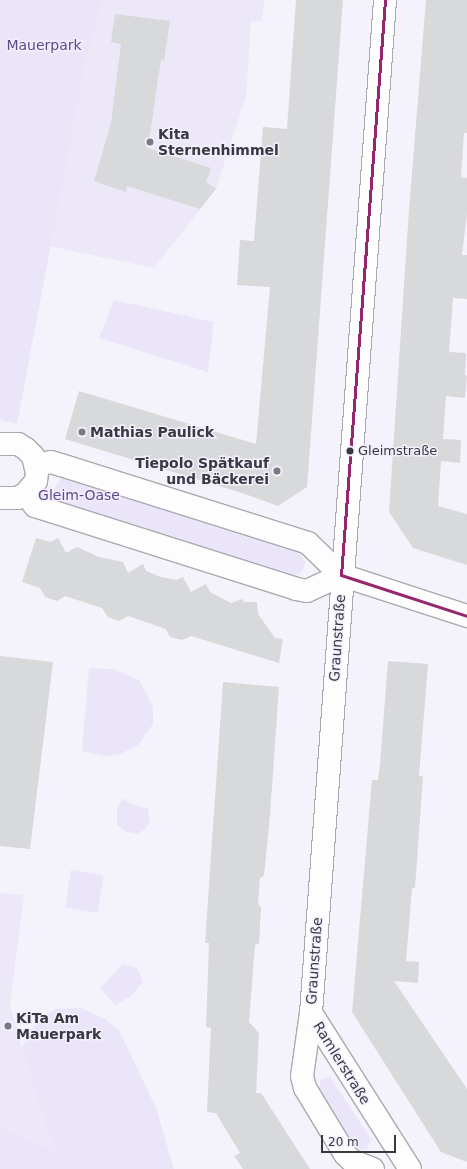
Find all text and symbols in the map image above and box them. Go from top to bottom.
park label: Mauerpark [6,37,82,53]
place label: Kita Sternenhimmel [158,126,279,158]
marker: Kita Sternenhimmel [145,137,155,147]
place label: Mathias Paulick [90,424,214,440]
marker: Mathias Paulick [77,427,87,437]
place label: Gleimstraße [358,443,437,459]
marker: Gleimstraße [345,446,355,456]
place label: Tiepolo Spätkauf und Bäckerei [135,455,269,488]
marker: Tiepolo Spätkauf und Bäckerei [272,466,282,476]
park label: Gleim-Oase [38,487,120,503]
street label: Graunstraße [326,594,348,682]
street label: Graunstraße [303,917,325,1005]
place label: KiTa Am Mauerpark [16,1010,101,1042]
street label: Ramlerstraße [310,1019,374,1107]
marker: KiTa Am Mauerpark [3,1021,13,1031]
scale bar [323,1127,398,1153]
text: 20 m [328,1135,359,1149]

